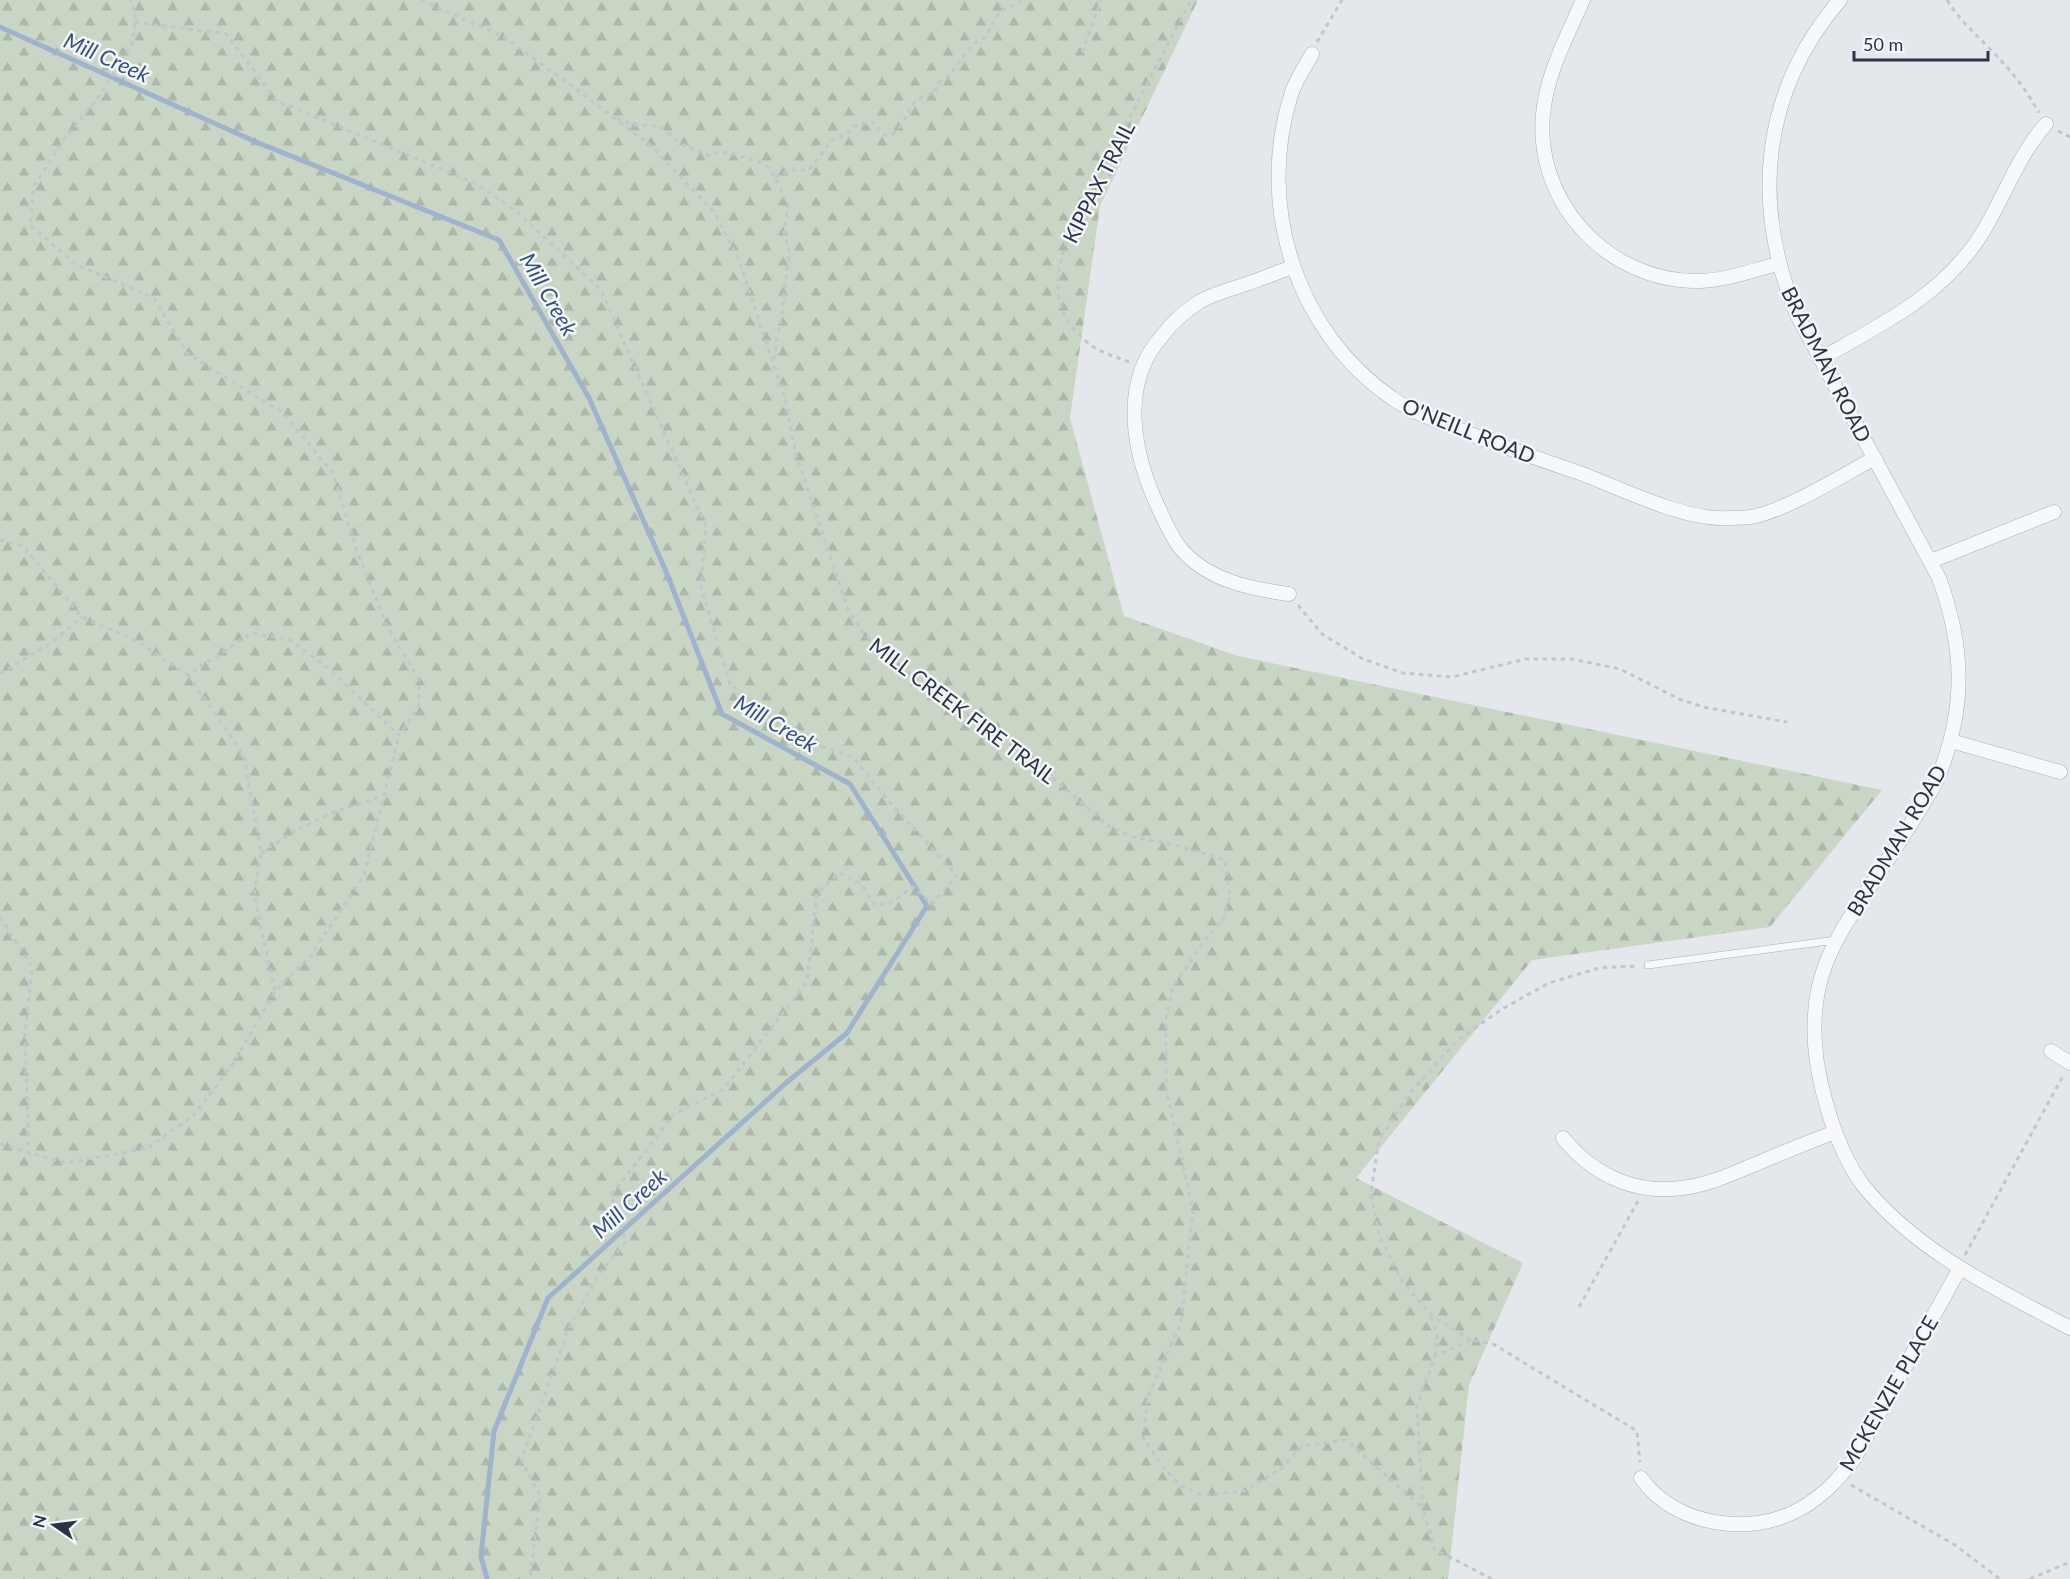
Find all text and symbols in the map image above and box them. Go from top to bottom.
scale bar [1854,24,1988,62]
water label: Mill Creek [60,26,155,88]
text: 50 m [1863,33,1903,55]
street label: KIPPAX TRAIL [1057,117,1139,247]
water label: Mill Creek [515,248,584,341]
street label: BRADMAN ROAD [1777,282,1877,446]
street label: O'NEILL ROAD [1399,392,1539,468]
street label: MILL CREEK FIRE TRAIL [865,632,1061,788]
water label: Mill Creek [730,689,823,758]
street label: BRADMAN ROAD [1841,760,1951,920]
water label: Mill Creek [586,1162,672,1244]
street label: MCKENZIE PLACE [1833,1311,1943,1475]
north arrow [24,1495,84,1555]
text: N [28,1513,50,1530]

